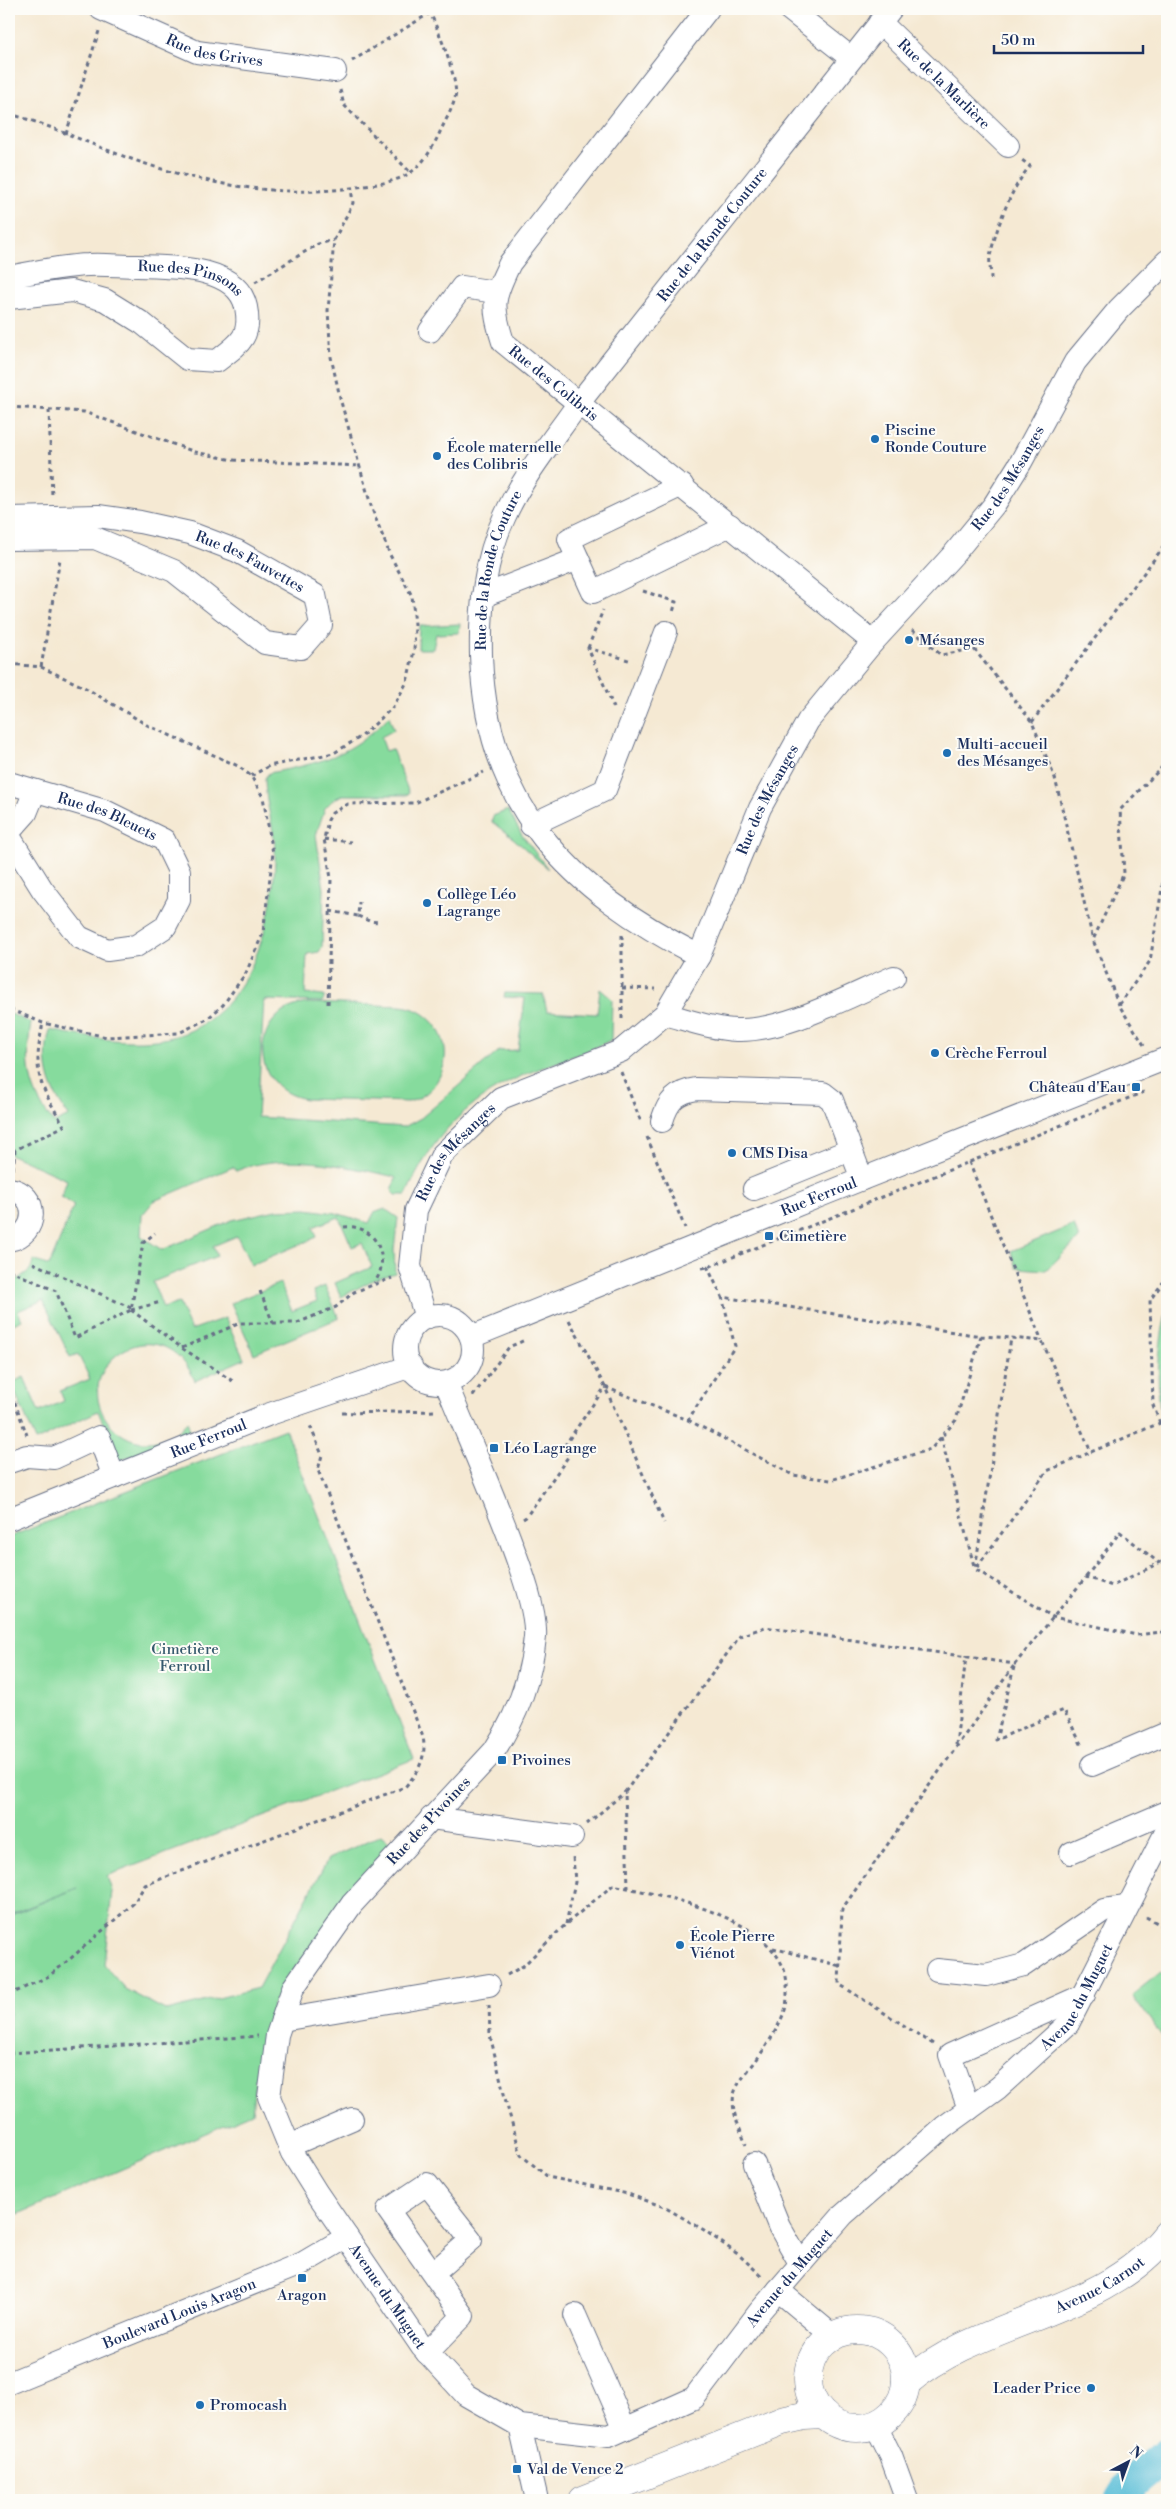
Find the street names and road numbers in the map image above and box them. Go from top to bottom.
street label: Rue des Grives [163,30,264,70]
street label: Rue de la Marlière [894,35,994,133]
street label: Rue de la Ronde Couture [653,164,771,306]
street label: Rue des Pinsons [137,257,248,300]
street label: Rue des Colibris [505,341,603,425]
street label: Rue des Mésanges [967,422,1048,534]
street label: Rue de la Ronde Couture [471,486,526,651]
street label: Rue des Fauvettes [193,526,308,597]
street label: Rue des Mésanges [732,741,803,858]
street label: Rue des Bleuets [55,788,160,845]
street label: Rue des Mésanges [412,1099,500,1204]
street label: Rue Ferroul [778,1172,860,1220]
street label: Rue Ferroul [167,1415,250,1462]
street label: Rue des Pivoines [383,1773,475,1869]
street label: Avenue du Muguet [1035,1940,1117,2055]
street label: Avenue du Muguet [741,2224,837,2332]
street label: Avenue du Muguet [344,2239,431,2353]
street label: Avenue Carnot [1051,2252,1149,2318]
street label: Boulevard Louis Aragon [99,2274,259,2354]

